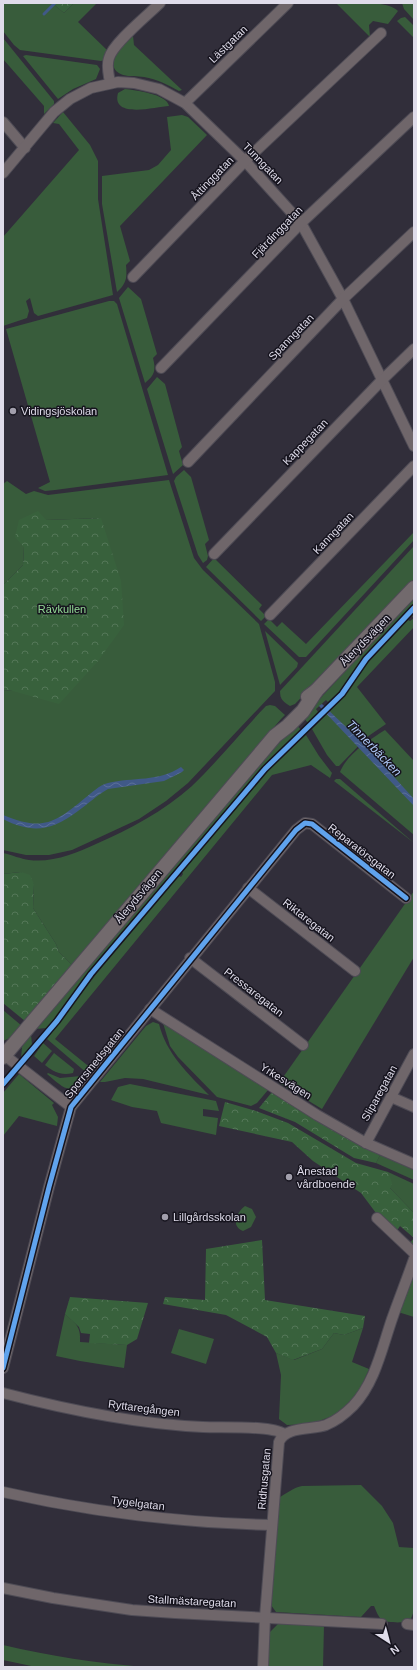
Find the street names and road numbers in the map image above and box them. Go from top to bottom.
street label: Lästgatan [206,23,250,65]
street label: Tunngatan [241,140,285,186]
street label: Åttinggatan [188,154,236,202]
street label: Fjärdinggatan [249,204,305,260]
street label: Spanngatan [266,311,316,363]
street label: Kappegatan [280,416,330,468]
street label: Kanngatan [310,510,356,556]
street label: Ålerydsvägen [338,612,392,668]
street label: Reparatörsgatan [326,821,398,881]
street label: Ålerydsvägen [112,867,164,925]
street label: Riktaregatan [281,896,337,944]
street label: Pressaregatan [222,965,286,1019]
street label: Sporrsmedsgatan [62,1025,126,1101]
street label: Yrkesvägen [258,1061,314,1101]
street label: Sliparegatan [359,1063,399,1123]
street label: Ryttaregången [107,1398,181,1418]
street label: Ridhusgatan [255,1448,273,1510]
street label: Tygelgatan [111,1494,165,1512]
street label: Stallmästaregatan [147,1593,237,1609]

